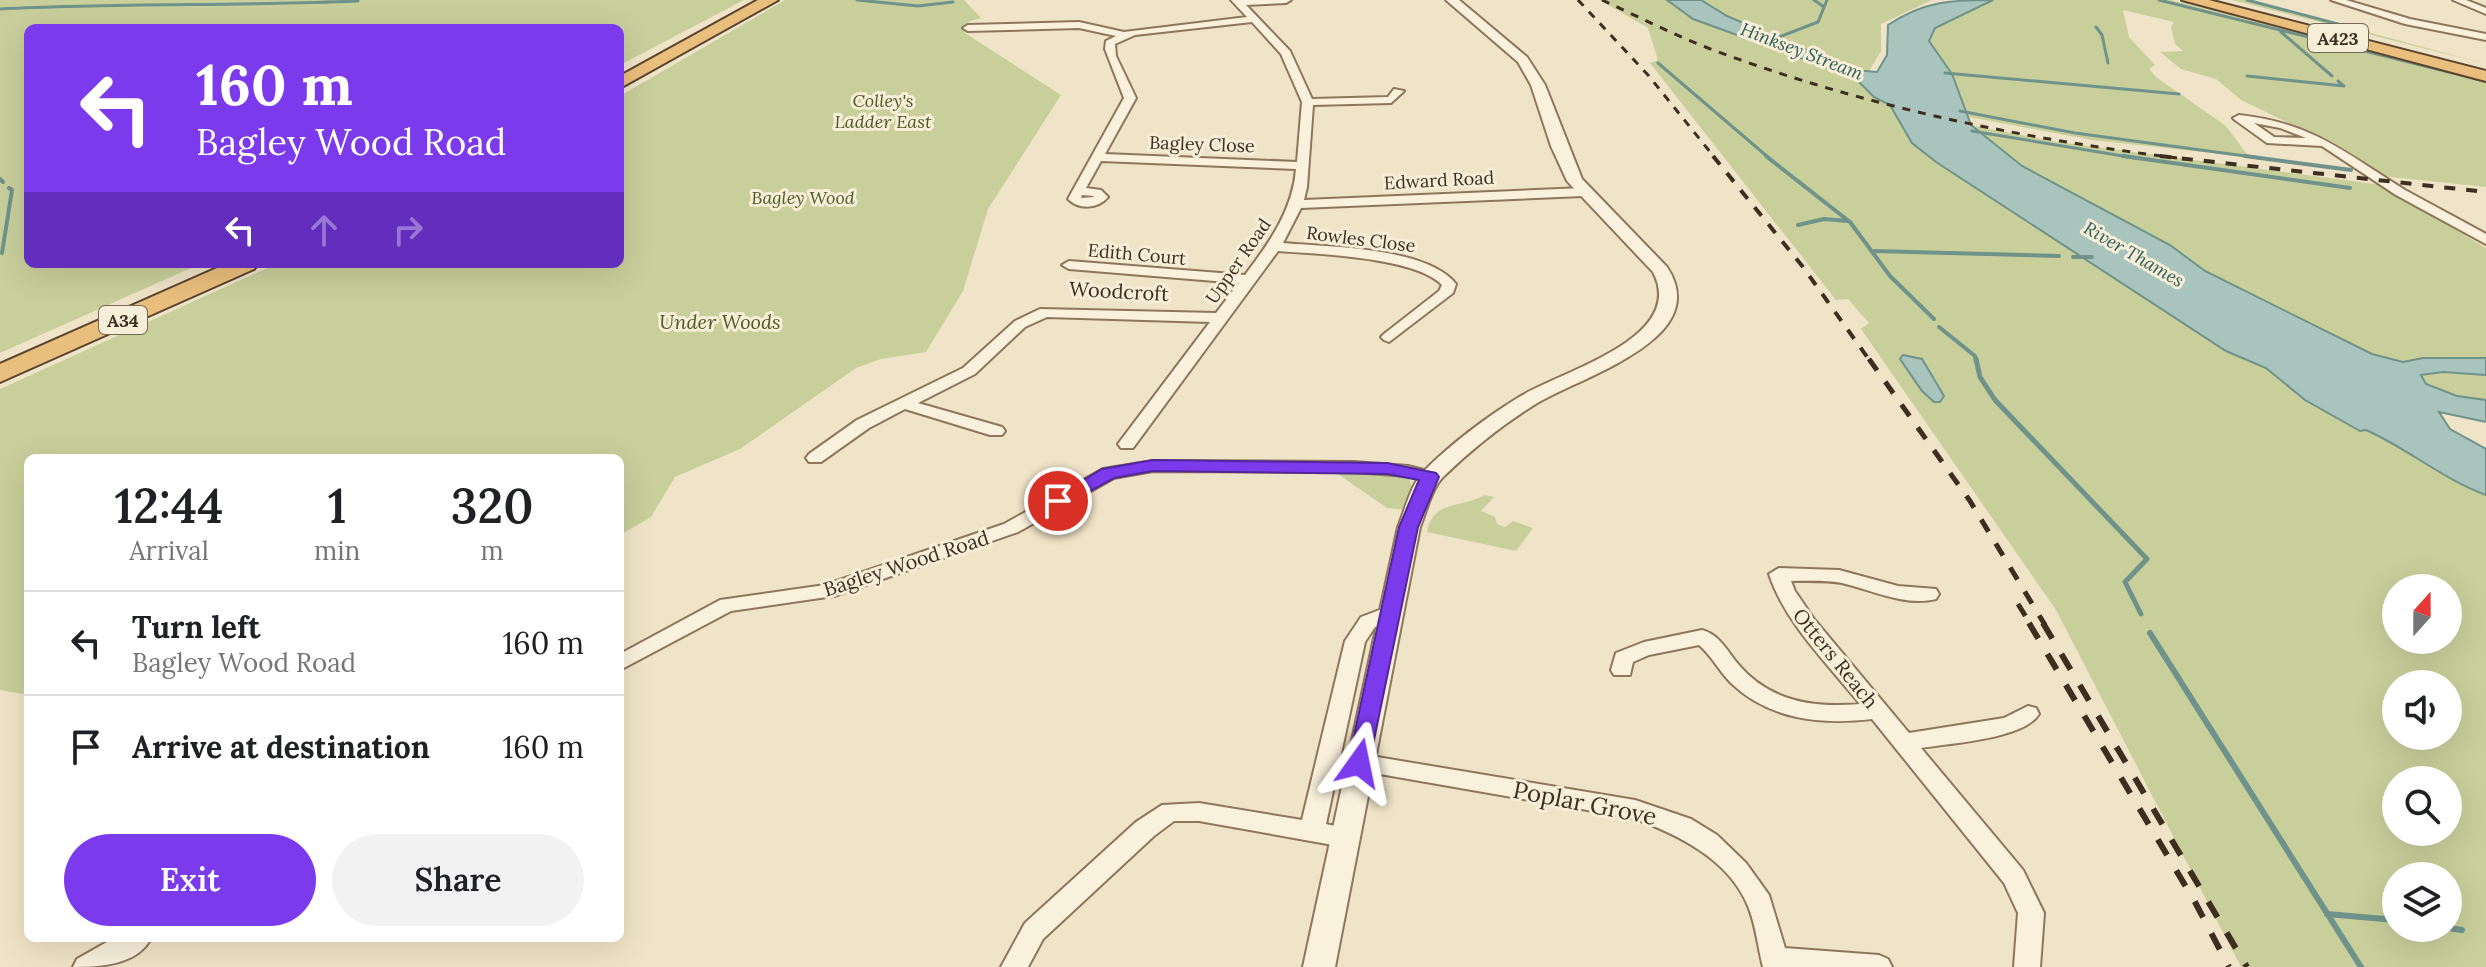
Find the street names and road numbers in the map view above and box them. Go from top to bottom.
road number: A423 [2308,24,2368,52]
street label: Bagley Close [1149,131,1255,157]
street label: Edward Road [1383,166,1495,194]
street label: Upper Road [1200,214,1276,308]
street label: Rowles Close [1305,221,1417,257]
street label: Edith Court [1087,238,1187,270]
street label: Woodcroft [1068,276,1170,306]
road number: A34 [99,306,147,334]
street label: Bagley Wood Road [820,524,992,602]
street label: Otters Reach [1788,603,1884,713]
street label: Poplar Grove [1511,774,1659,832]

